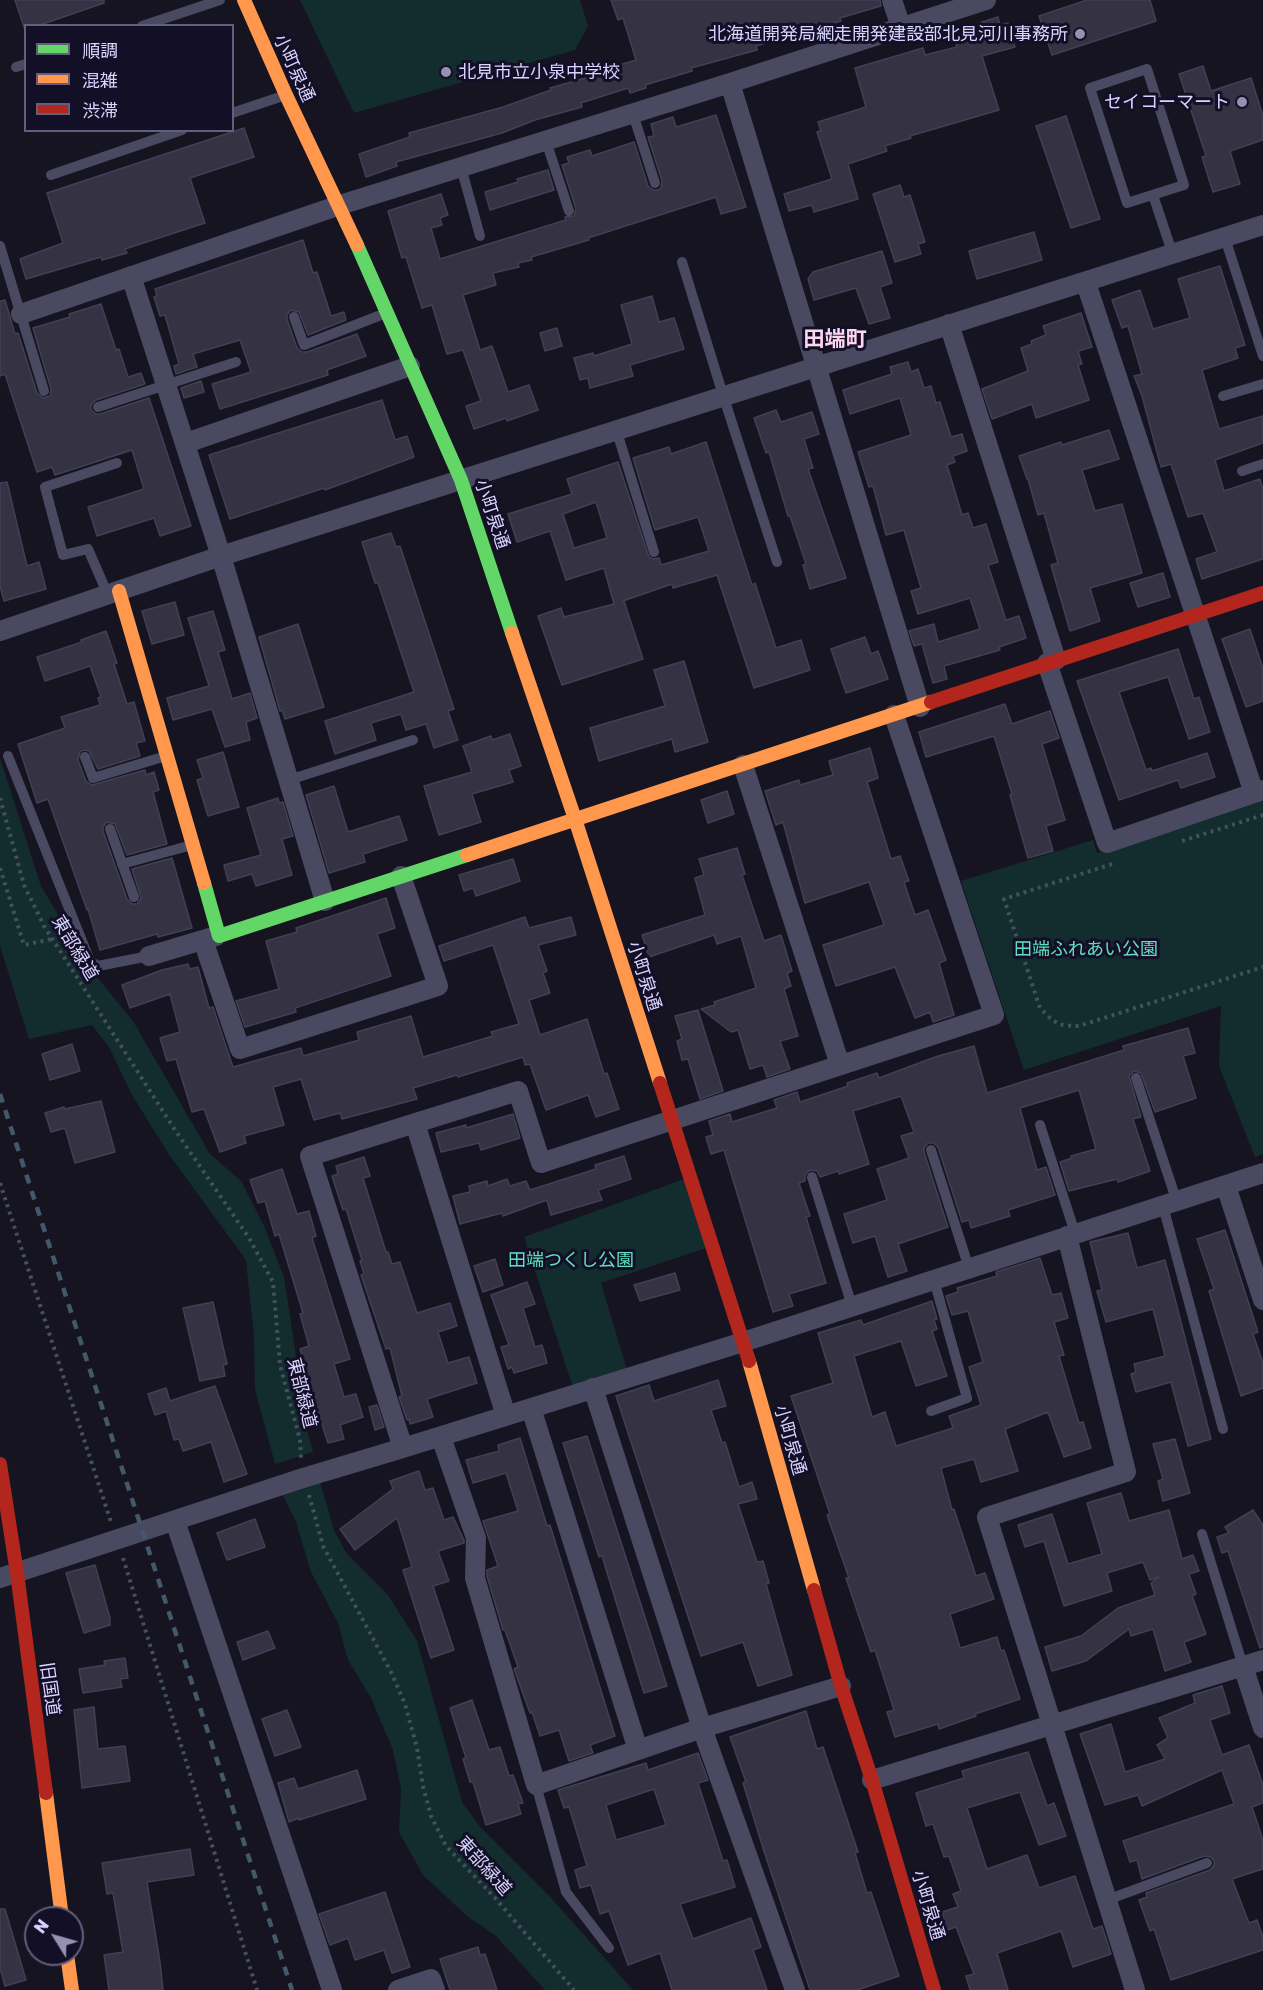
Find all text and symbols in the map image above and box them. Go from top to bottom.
place label: 北海道開発局網走開発建設部北見河川事務所 [708,23,1068,45]
legend [24,24,234,132]
marker: 北海道開発局網走開発建設部北見河川事務所 [1073,27,1087,41]
street label: 小町泉通 [269,31,319,105]
text: 順調 [82,39,118,61]
place label: 北見市立小泉中学校 [458,61,620,83]
marker: 北見市立小泉中学校 [439,65,453,79]
text: 混雑 [82,69,118,91]
place label: セイコーマート [1104,91,1230,113]
marker: セイコーマート [1235,95,1249,109]
text: 渋滞 [82,99,118,121]
district label: 田端町 [804,326,866,352]
street label: 小町泉通 [470,476,514,552]
street label: 東部緑道 [47,912,103,984]
street label: 小町泉通 [623,938,665,1014]
park label: 田端ふれあい公園 [1014,938,1158,960]
park label: 田端つくし公園 [508,1249,634,1271]
street label: 東部緑道 [283,1355,321,1431]
street label: 小町泉通 [770,1402,810,1478]
street label: 旧国道 [36,1661,64,1717]
street label: 東部緑道 [452,1832,516,1900]
street label: 小町泉通 [907,1867,949,1943]
north arrow [24,1906,84,1966]
text: N [30,1915,53,1937]

